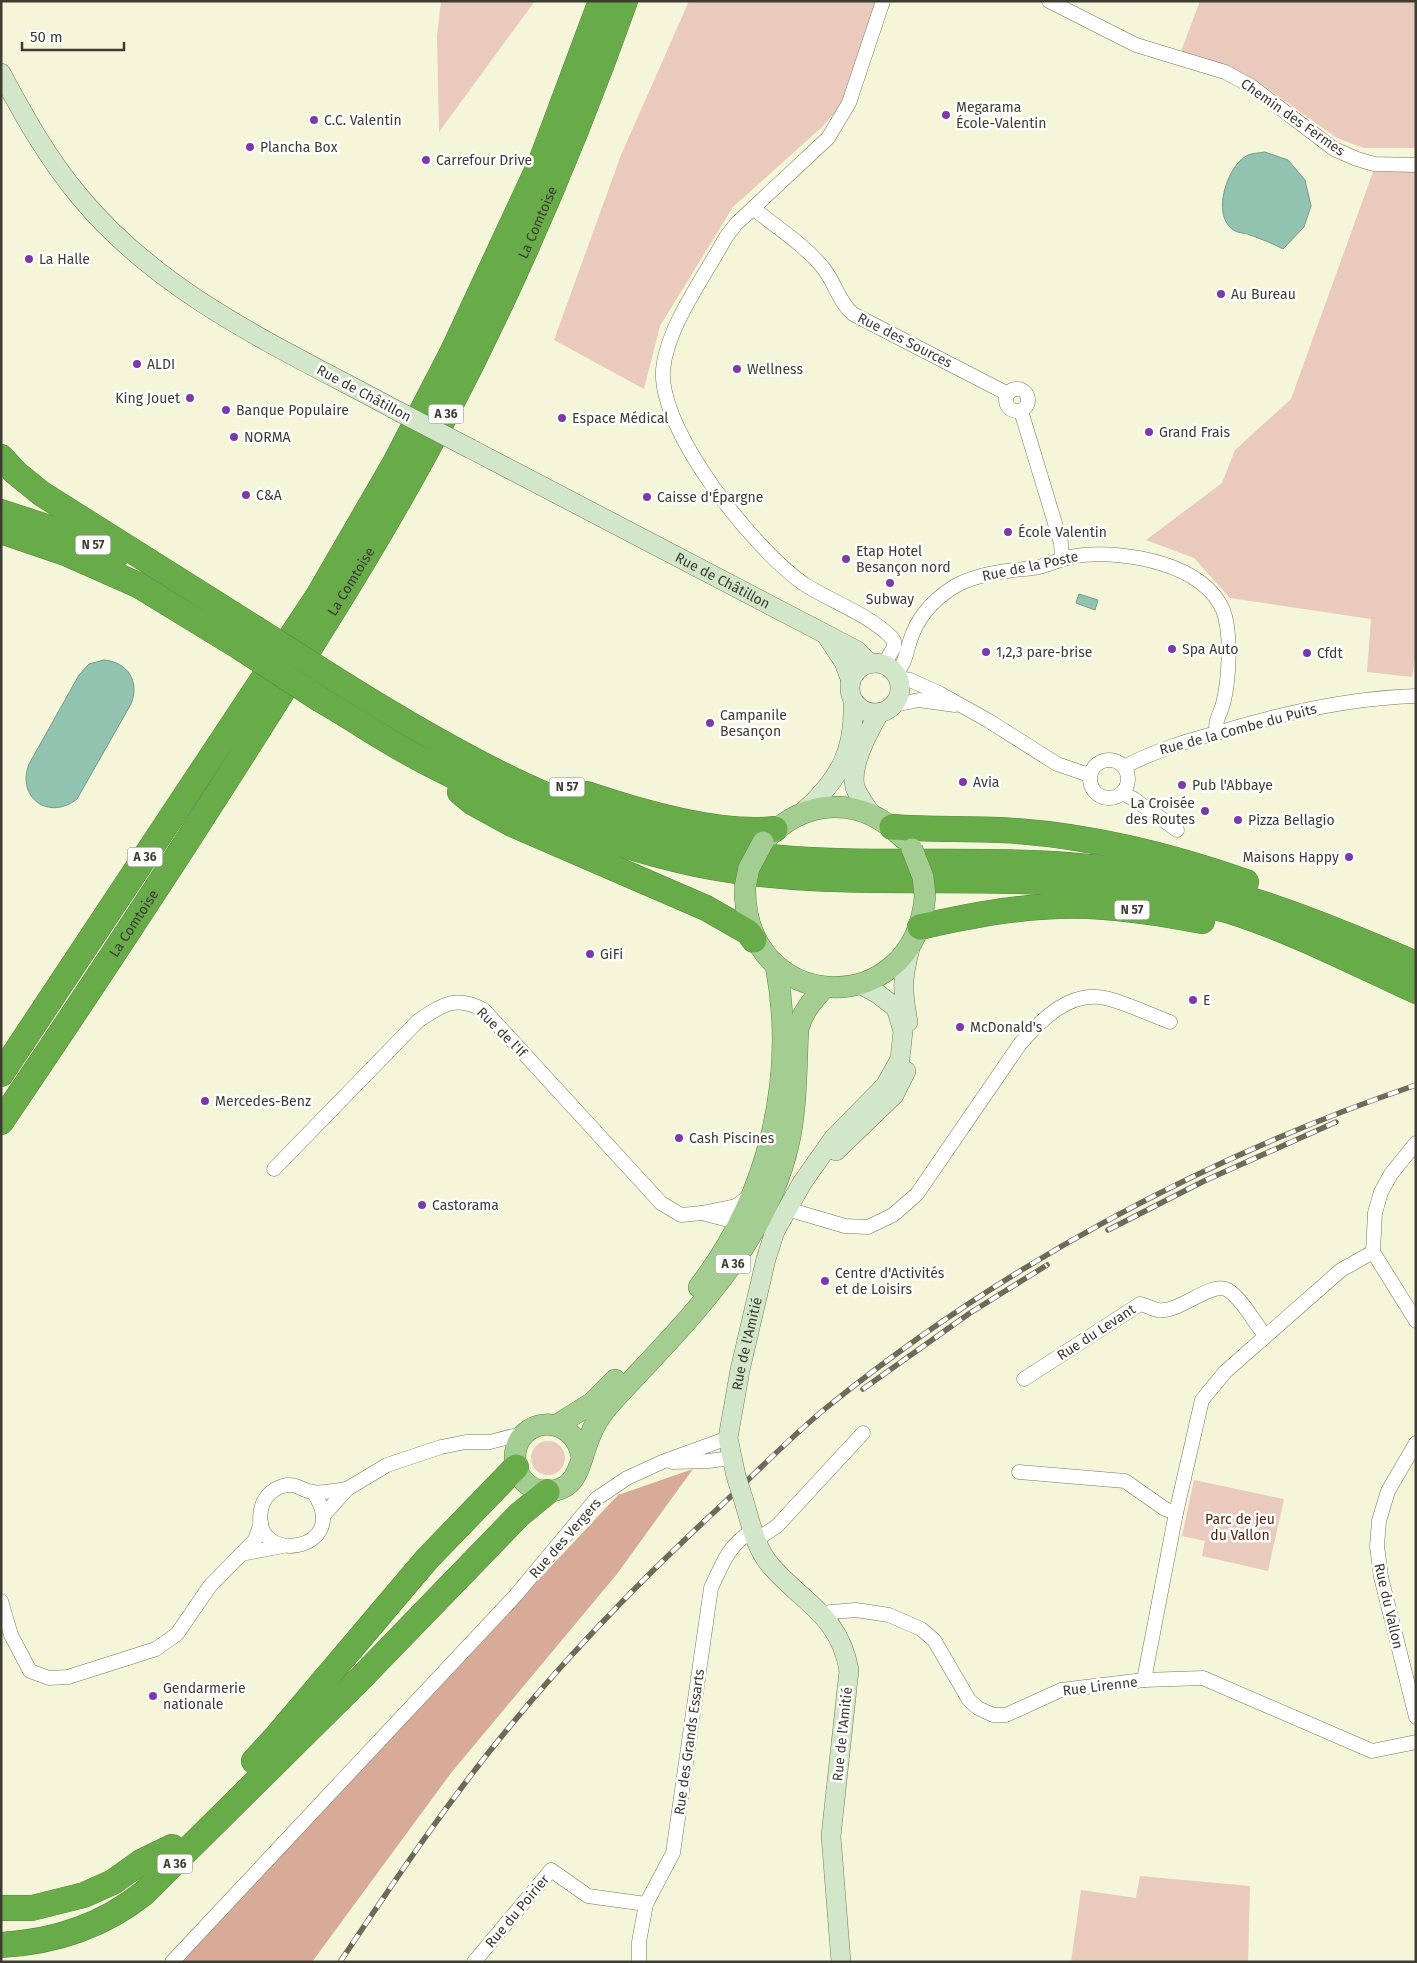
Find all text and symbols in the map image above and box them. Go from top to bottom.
scale bar [22,20,125,52]
text: 50 m [30,28,63,46]
street label: Chemin des Fermes [1237,75,1348,160]
place label: Megarama École-Valentin [956,99,1047,132]
marker: Megarama École-Valentin [940,109,952,121]
place label: C.C. Valentin [324,112,402,129]
marker: C.C. Valentin [308,114,320,126]
place label: Plancha Box [260,139,338,156]
marker: Plancha Box [244,141,256,153]
place label: Carrefour Drive [436,152,532,169]
marker: Carrefour Drive [420,154,432,166]
street label: La Comtoise [515,184,561,261]
place label: La Halle [39,251,90,268]
marker: La Halle [23,253,35,265]
place label: Au Bureau [1231,286,1296,303]
marker: Au Bureau [1215,288,1227,300]
street label: Rue des Sources [855,309,955,372]
place label: ALDI [147,356,175,373]
marker: ALDI [131,358,143,370]
street label: Rue de Châtillon [314,361,414,426]
place label: Wellness [747,361,803,378]
marker: Wellness [731,363,743,375]
place label: King Jouet [115,390,181,407]
marker: King Jouet [184,392,196,404]
place label: Banque Populaire [236,402,349,419]
marker: Banque Populaire [220,404,232,416]
road number: A 36 [428,404,464,424]
place label: Espace Médical [572,410,668,427]
marker: Espace Médical [556,412,568,424]
place label: Grand Frais [1159,424,1231,441]
marker: Grand Frais [1143,426,1155,438]
place label: NORMA [244,429,291,446]
marker: NORMA [228,431,240,443]
place label: C&A [256,487,282,504]
place label: Caisse d'Épargne [657,488,763,506]
marker: C&A [240,489,252,501]
marker: Caisse d'Épargne [641,491,653,503]
place label: École Valentin [1018,523,1107,541]
marker: École Valentin [1002,526,1014,538]
road number: N 57 [76,536,110,554]
place label: Etap Hotel Besançon nord [856,543,951,576]
street label: La Comtoise [324,544,379,619]
street label: Rue de la Poste [980,548,1080,585]
street label: Rue de Châtillon [672,549,773,613]
marker: Etap Hotel Besançon nord [840,553,852,565]
marker: Subway [884,577,896,589]
place label: Subway [866,591,914,608]
place label: Spa Auto [1182,641,1238,658]
marker: Spa Auto [1166,643,1178,655]
place label: 1,2,3 pare-brise [996,644,1092,661]
place label: Cfdt [1317,645,1343,662]
marker: 1,2,3 pare-brise [980,646,992,658]
marker: Cfdt [1301,647,1313,659]
street label: Rue de la Combe du Puits [1158,700,1319,759]
place label: Campanile Besançon [720,707,787,740]
marker: Campanile Besançon [704,717,716,729]
place label: Avia [973,774,999,791]
marker: Avia [957,776,969,788]
place label: Pub l'Abbaye [1192,777,1273,794]
road number: N 57 [550,778,584,796]
marker: Pub l'Abbaye [1176,779,1188,791]
place label: La Croisée des Routes [1125,795,1195,828]
marker: La Croisée des Routes [1199,805,1211,817]
place label: Pizza Bellagio [1248,812,1335,829]
marker: Pizza Bellagio [1232,814,1244,826]
road number: A 36 [128,848,162,866]
place label: Maisons Happy [1243,849,1339,866]
marker: Maisons Happy [1343,851,1355,863]
street label: La Comtoise [106,887,162,960]
road number: N 57 [1114,900,1150,920]
place label: GiFi [600,946,623,963]
marker: GiFi [584,948,596,960]
place label: E [1203,992,1211,1009]
marker: E [1187,994,1199,1006]
street label: Rue de l'If [473,1004,531,1062]
place label: McDonald's [970,1019,1043,1036]
marker: McDonald's [954,1021,966,1033]
place label: Mercedes-Benz [215,1093,311,1110]
marker: Mercedes-Benz [199,1095,211,1107]
place label: Cash Piscines [689,1130,775,1147]
marker: Cash Piscines [673,1132,685,1144]
place label: Castorama [432,1197,499,1214]
marker: Castorama [416,1199,428,1211]
road number: A 36 [716,1254,750,1274]
place label: Centre d'Activités et de Loisirs [835,1265,945,1298]
marker: Centre d'Activités et de Loisirs [819,1275,831,1287]
street label: Rue de l'Amitié [729,1296,766,1392]
street label: Rue du Levant [1054,1300,1139,1364]
street label: Rue des Vergers [526,1494,605,1582]
park label: Parc de jeu du Vallon [1205,1511,1275,1544]
street label: Rue du Vallon [1370,1562,1407,1651]
street label: Rue des Grands Essarts [671,1668,708,1816]
street label: Rue Lirenne [1062,1673,1139,1700]
place label: Gendarmerie nationale [163,1680,246,1713]
street label: Rue de l'Amitié [829,1686,856,1782]
marker: Gendarmerie nationale [147,1690,159,1702]
road number: A 36 [158,1855,192,1874]
street label: Rue du Poirier [482,1871,553,1951]

